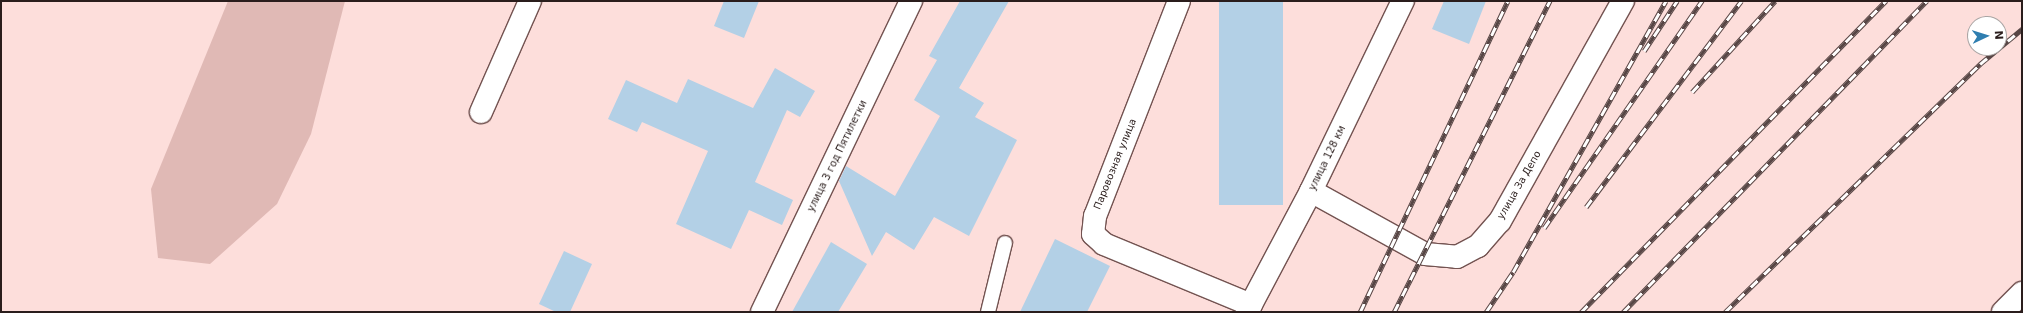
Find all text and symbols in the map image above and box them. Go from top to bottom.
north arrow [1967,16,2007,56]
text: N [1992,30,2005,40]
street label: улица 3 год Пятилетки [805,98,869,214]
street label: Паровозная улица [1091,117,1139,211]
street label: улица 128 км [1306,124,1348,192]
street label: улица За Депо [1494,149,1544,221]

